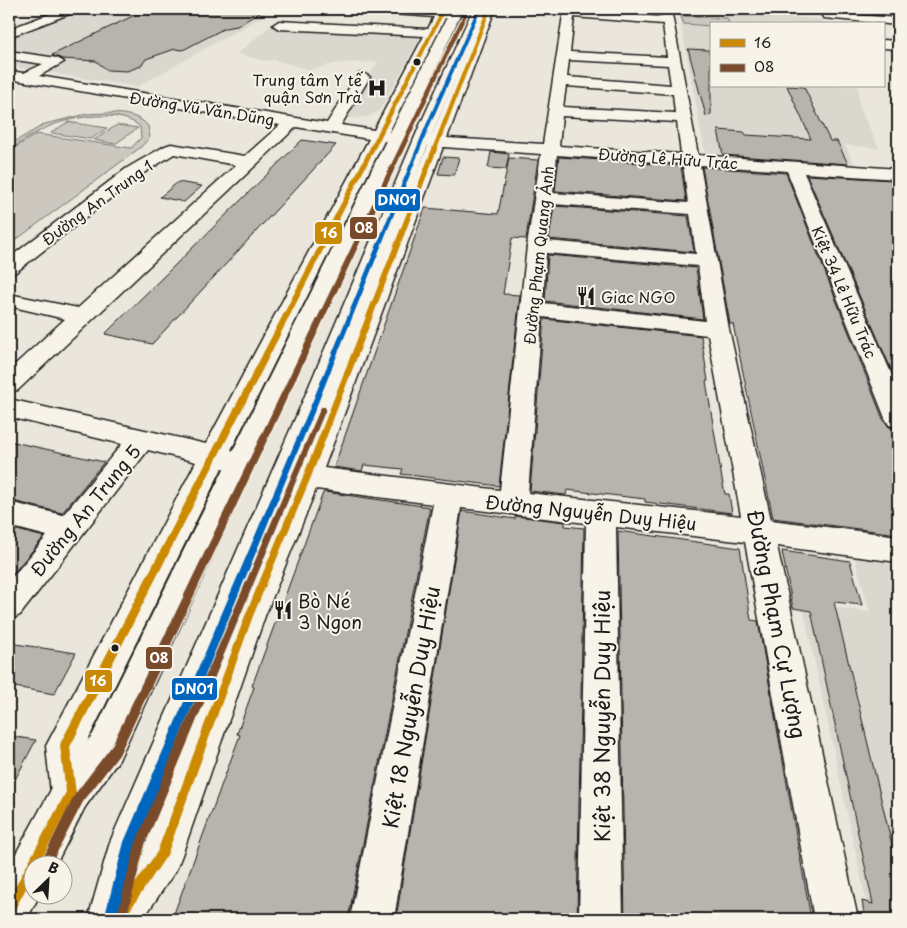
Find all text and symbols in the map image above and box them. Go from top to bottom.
legend [710,22,884,88]
text: 16 [754,30,771,53]
text: 08 [754,54,774,77]
unlabelled marker [412,57,422,67]
place label: Trung tâm Y tế quận Sơn Trà [252,68,363,108]
hospital icon: Trung tâm Y tế quận Sơn Trà [366,77,388,99]
street label: Đường Vũ Văn Dũng [128,85,276,131]
street label: Đường Lê Hữu Trác [597,142,739,174]
street label: Đường An Trung 1 [37,154,157,250]
street label: Đường Phạm Quang Ảnh [517,165,559,345]
line badge: DN01 [374,188,421,212]
text: DN01 [378,189,417,210]
line badge: 08 [349,216,378,240]
text: 08 [354,217,374,238]
line badge: 16 [314,221,343,245]
text: 16 [321,222,337,243]
street label: Kiệt 34 Lê Hữu Trác [807,222,883,362]
restaurant icon: Giac NGO [575,285,597,307]
place label: Giac NGO [601,285,676,308]
street label: Đường An Trung 5 [23,438,147,582]
street label: Đường Nguyễn Duy Hiệu [484,487,698,537]
street label: Đường Phạm Cự Lượng [740,507,816,741]
street label: Kiệt 18 Nguyễn Duy Hiệu [373,583,447,831]
place label: Bò Né 3 Ngon [298,587,362,635]
street label: Kiệt 38 Nguyễn Duy Hiệu [585,590,617,842]
restaurant icon: Bò Né 3 Ngon [272,599,294,621]
unlabelled marker [110,643,120,653]
line badge: 08 [145,646,173,670]
text: 08 [149,647,169,668]
line badge: 16 [84,669,113,693]
text: 16 [90,670,106,691]
line badge: DN01 [171,677,218,701]
text: DN01 [175,678,214,699]
north arrow [22,856,72,906]
text: B [45,856,62,879]

